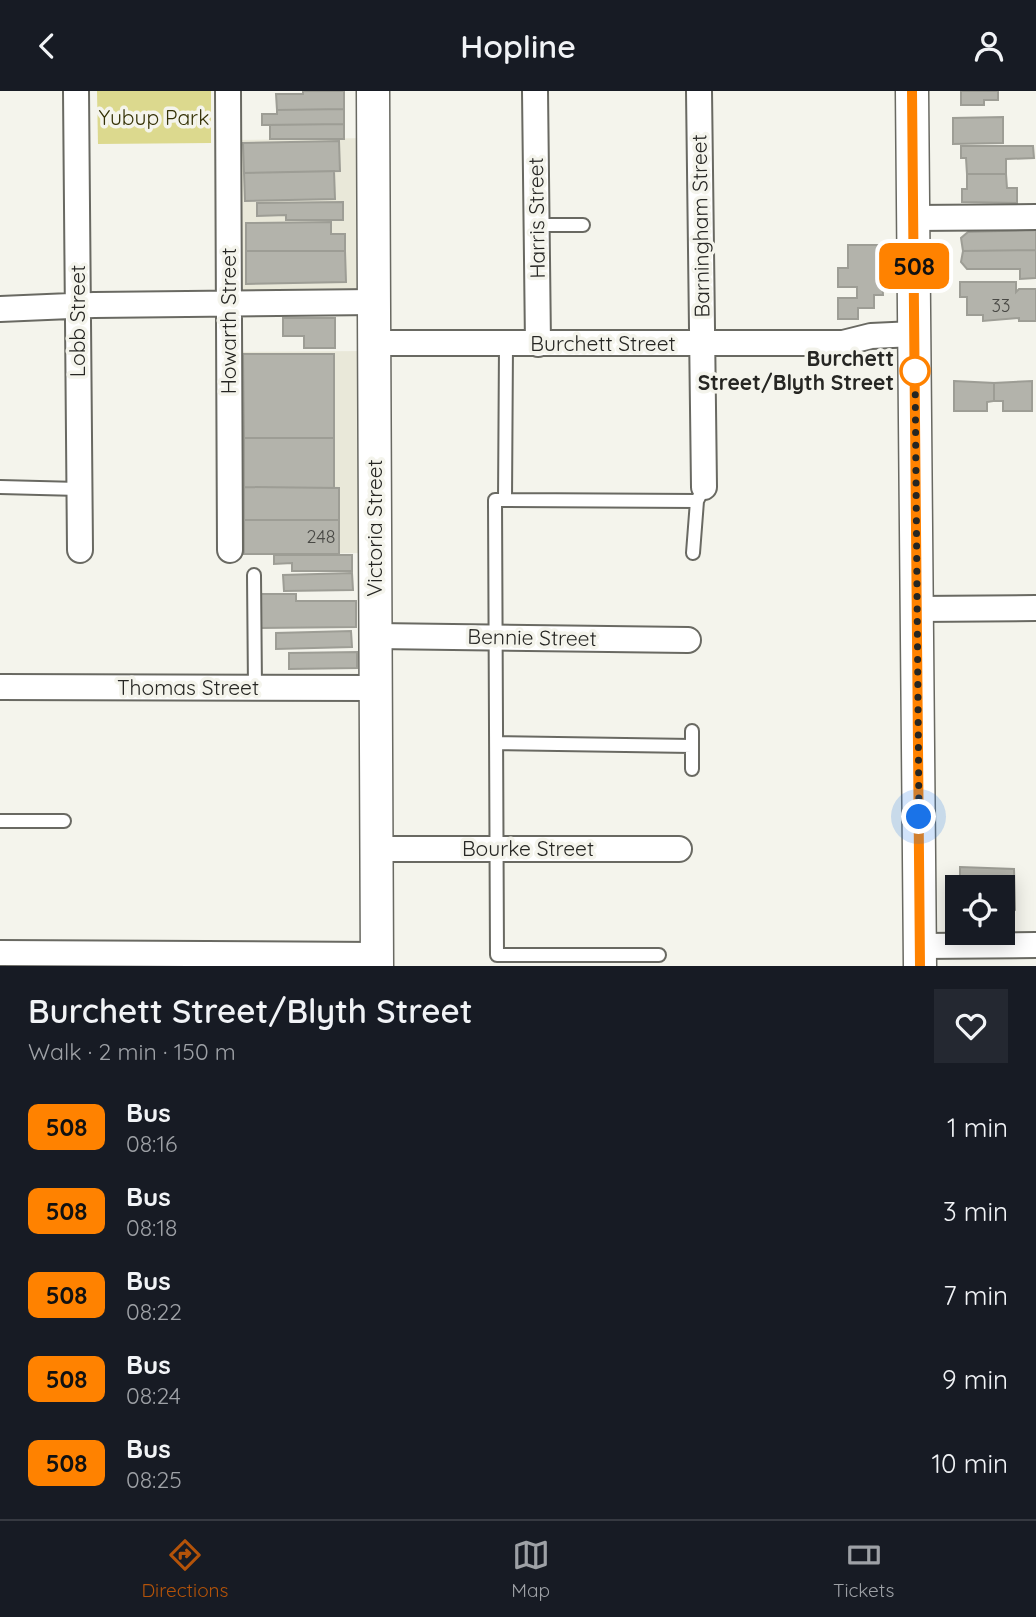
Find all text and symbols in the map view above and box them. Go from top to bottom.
text: Hopline [460,26,576,66]
icon: back [28,27,66,65]
icon: person [970,27,1008,65]
park label: Yubup Park [99,104,209,130]
street label: Barningham Street [685,134,715,318]
street label: Harris Street [522,157,550,279]
line badge: 508 [874,243,954,289]
street label: Howarth Street [215,248,241,394]
text: 508 [893,251,935,281]
street label: Lobb Street [64,265,90,377]
house number: 33 [992,294,1010,317]
street label: Burchett Street [530,330,676,356]
place label: Burchett Street/Blyth Street [698,345,894,395]
marker: Burchett Street/Blyth Street [900,356,930,386]
street label: Victoria Street [361,459,387,597]
house number: 248 [307,525,335,548]
street label: Bennie Street [467,623,597,651]
street label: Thomas Street [117,674,259,700]
your location [901,799,936,834]
street label: Bourke Street [462,835,594,861]
map controls [945,875,1015,945]
button: locate [945,875,1015,945]
button: heart [934,989,1008,1063]
text: Burchett Street/Blyth Street [28,990,472,1031]
text: Walk · 2 min · 150 m [28,1037,236,1066]
text: Bus [126,1096,171,1129]
text: 1 min [947,1111,1008,1144]
text: 508 [46,1112,87,1142]
text: 08:16 [126,1129,177,1158]
text: Bus [126,1180,171,1213]
text: 3 min [943,1195,1008,1228]
text: 508 [46,1196,87,1226]
text: 08:18 [126,1213,177,1242]
text: Bus [126,1264,171,1297]
text: 7 min [943,1279,1008,1312]
text: 508 [46,1280,87,1310]
text: 08:22 [126,1297,182,1326]
text: Bus [126,1348,171,1381]
text: 9 min [942,1363,1008,1396]
text: 508 [46,1364,87,1394]
text: 08:24 [126,1381,181,1410]
text: Bus [126,1432,171,1465]
text: 10 min [932,1447,1008,1480]
text: 508 [46,1448,87,1478]
text: 08:25 [126,1465,182,1494]
tab: Directions [141,1536,229,1602]
tab: Map [511,1536,550,1602]
tab: Tickets [833,1536,895,1602]

